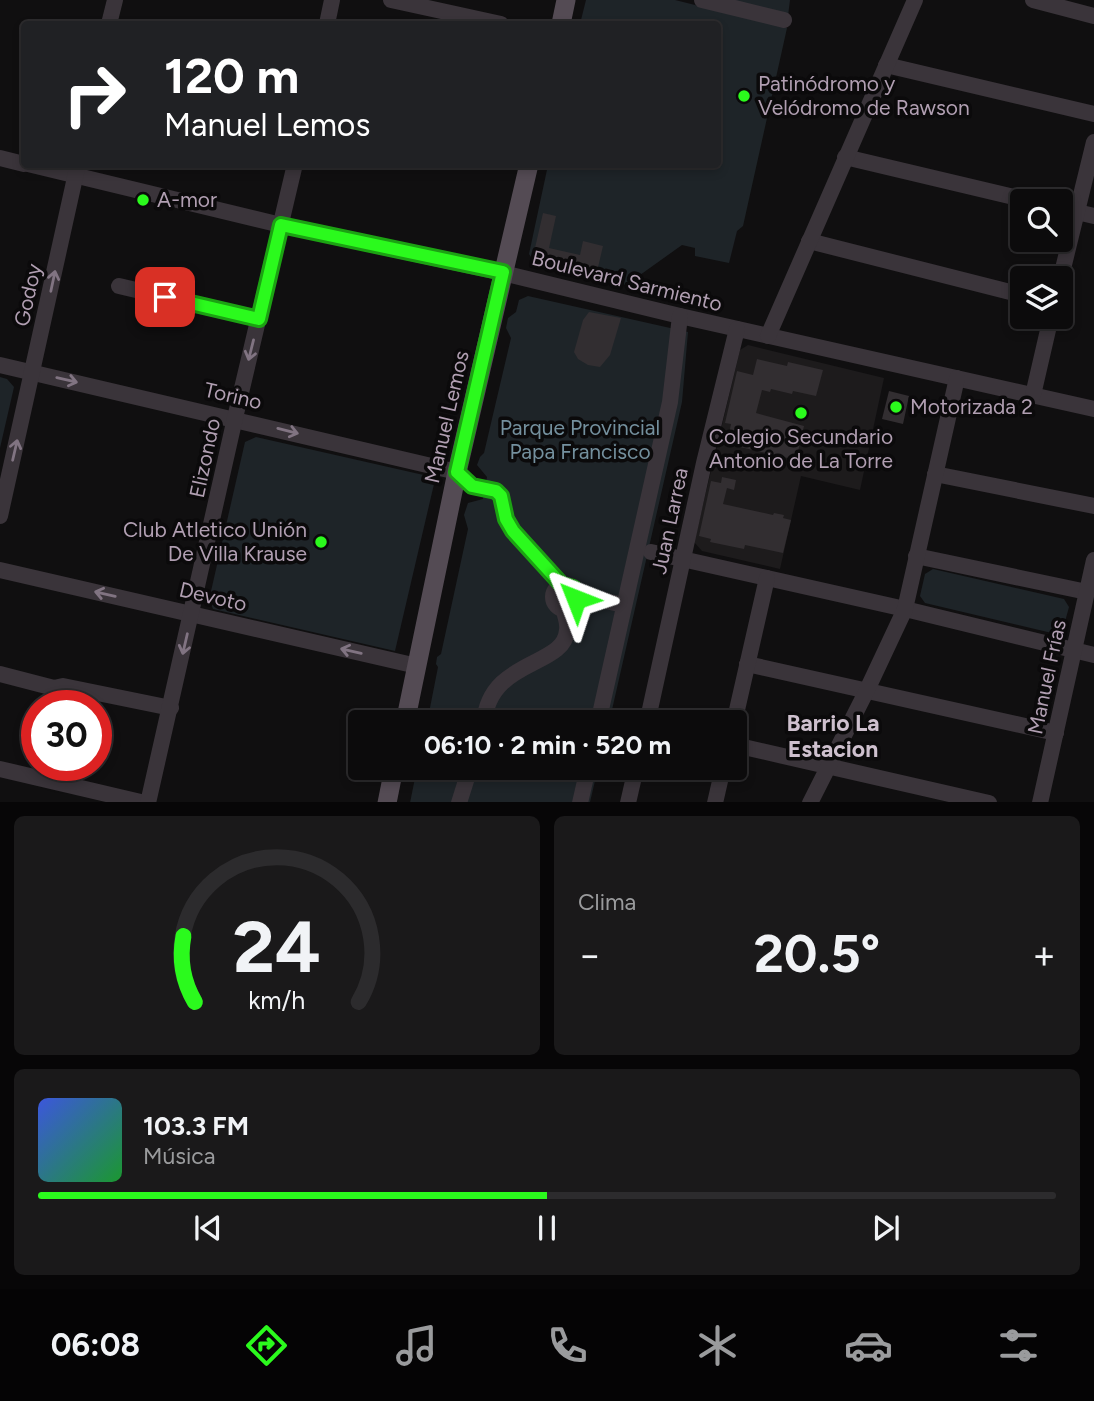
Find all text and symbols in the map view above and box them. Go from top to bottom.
text: 120 m [164,46,299,105]
icon: right [49,49,140,140]
place label: Patinódromo y Velódromo de Rawson [758,71,970,120]
marker: Patinódromo y Velódromo de Rawson [736,88,752,104]
text: Manuel Lemos [164,106,370,144]
place label: A-mor [157,187,217,212]
map controls [1010,189,1073,329]
button: search [1010,189,1073,252]
marker: A-mor [135,192,151,208]
street label: Boulevard Sarmiento [529,245,725,316]
street label: Godoy [9,261,46,329]
button: layers [1010,266,1073,329]
pin [135,267,195,327]
one-way arrow [46,270,60,293]
icon: arrive [146,278,184,316]
one-way arrow [244,338,257,361]
street label: Manuel Lemos [419,348,474,486]
one-way arrow [55,373,78,387]
street label: Torino [202,377,264,414]
place label: Motorizada 2 [910,394,1033,419]
marker: Motorizada 2 [888,399,904,415]
marker: Colegio Secundario Antonio de La Torre [793,405,809,421]
park label: Parque Provincial Papa Francisco [500,415,660,464]
street label: Elizondo [184,416,225,500]
place label: Colegio Secundario Antonio de La Torre [709,424,893,473]
one-way arrow [276,425,299,438]
one-way arrow [9,439,22,462]
street label: Juan Larrea [646,465,693,576]
place label: Club Atletico Unión De Villa Krause [123,517,307,566]
marker: Club Atletico Unión De Villa Krause [313,534,329,550]
position arrow [539,562,613,636]
street label: Devoto [177,577,249,616]
one-way arrow [94,587,117,600]
street label: Manuel Frías [1022,617,1071,737]
one-way arrow [178,632,192,655]
one-way arrow [340,644,363,657]
speed limit sign: 30 [21,690,112,781]
district label: Barrio La Estacion [786,709,880,763]
text: 06:10 · 2 min · 520 m [424,729,671,761]
text: Clima [578,888,636,916]
text: 24 [233,903,321,990]
text: 20.5° [754,923,880,985]
text: − [578,932,602,978]
text: + [1032,932,1056,978]
text: km/h [248,984,306,1014]
text: 103.3 FM [143,1110,249,1142]
text: Música [143,1142,216,1170]
icon: previous [189,1209,227,1247]
icon: pause [528,1209,566,1247]
icon: next [867,1209,905,1247]
icon: directions [242,1321,291,1370]
icon: music [392,1321,441,1370]
icon: phone [543,1321,592,1370]
icon: climate [693,1321,742,1370]
icon: car [844,1321,893,1370]
icon: filters [994,1321,1043,1370]
text: 06:08 [51,1326,140,1364]

